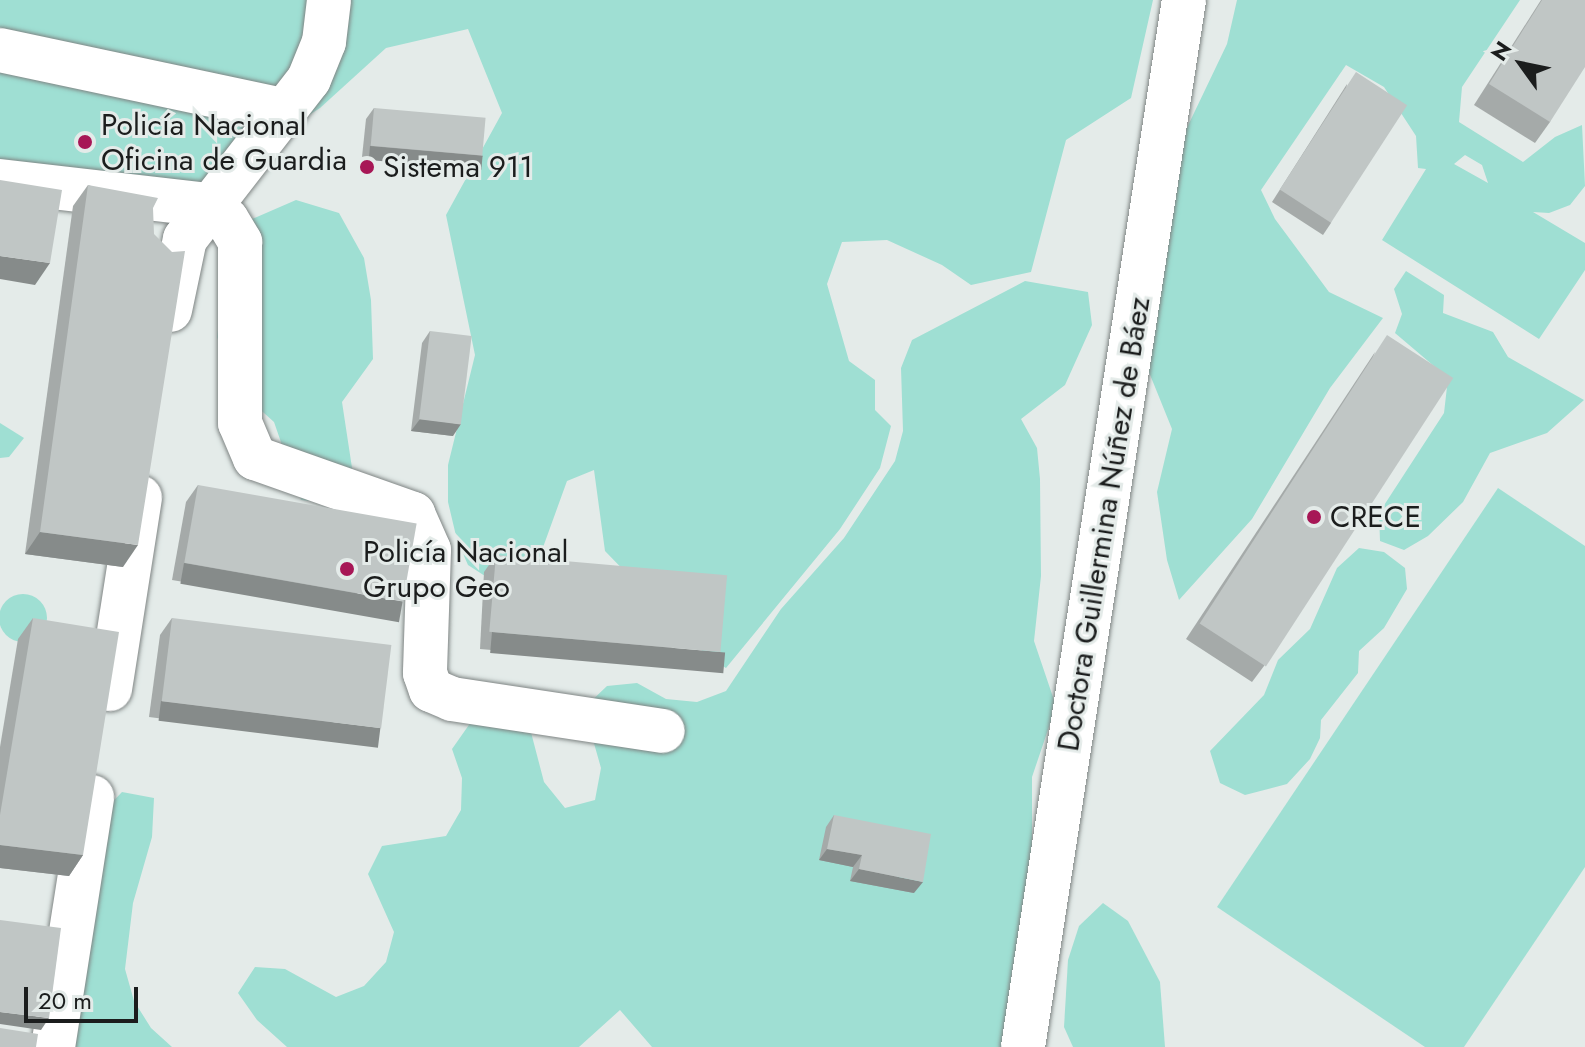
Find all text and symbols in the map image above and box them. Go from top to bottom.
north arrow [1481,24,1561,104]
text: N [1483,35,1519,67]
place label: Policía Nacional Oficina de Guardia [101,107,347,178]
marker: Policía Nacional Oficina de Guardia [76,133,94,151]
place label: Sistema 911 [383,149,533,185]
marker: Sistema 911 [358,158,376,176]
street label: Doctora Guillermina Núñez de Báez [1050,294,1158,754]
place label: CRECE [1330,499,1421,535]
marker: CRECE [1305,508,1323,526]
place label: Policía Nacional Grupo Geo [363,534,568,604]
marker: Policía Nacional Grupo Geo [338,560,356,578]
scale bar [28,971,142,1021]
text: 20 m [38,983,92,1018]

